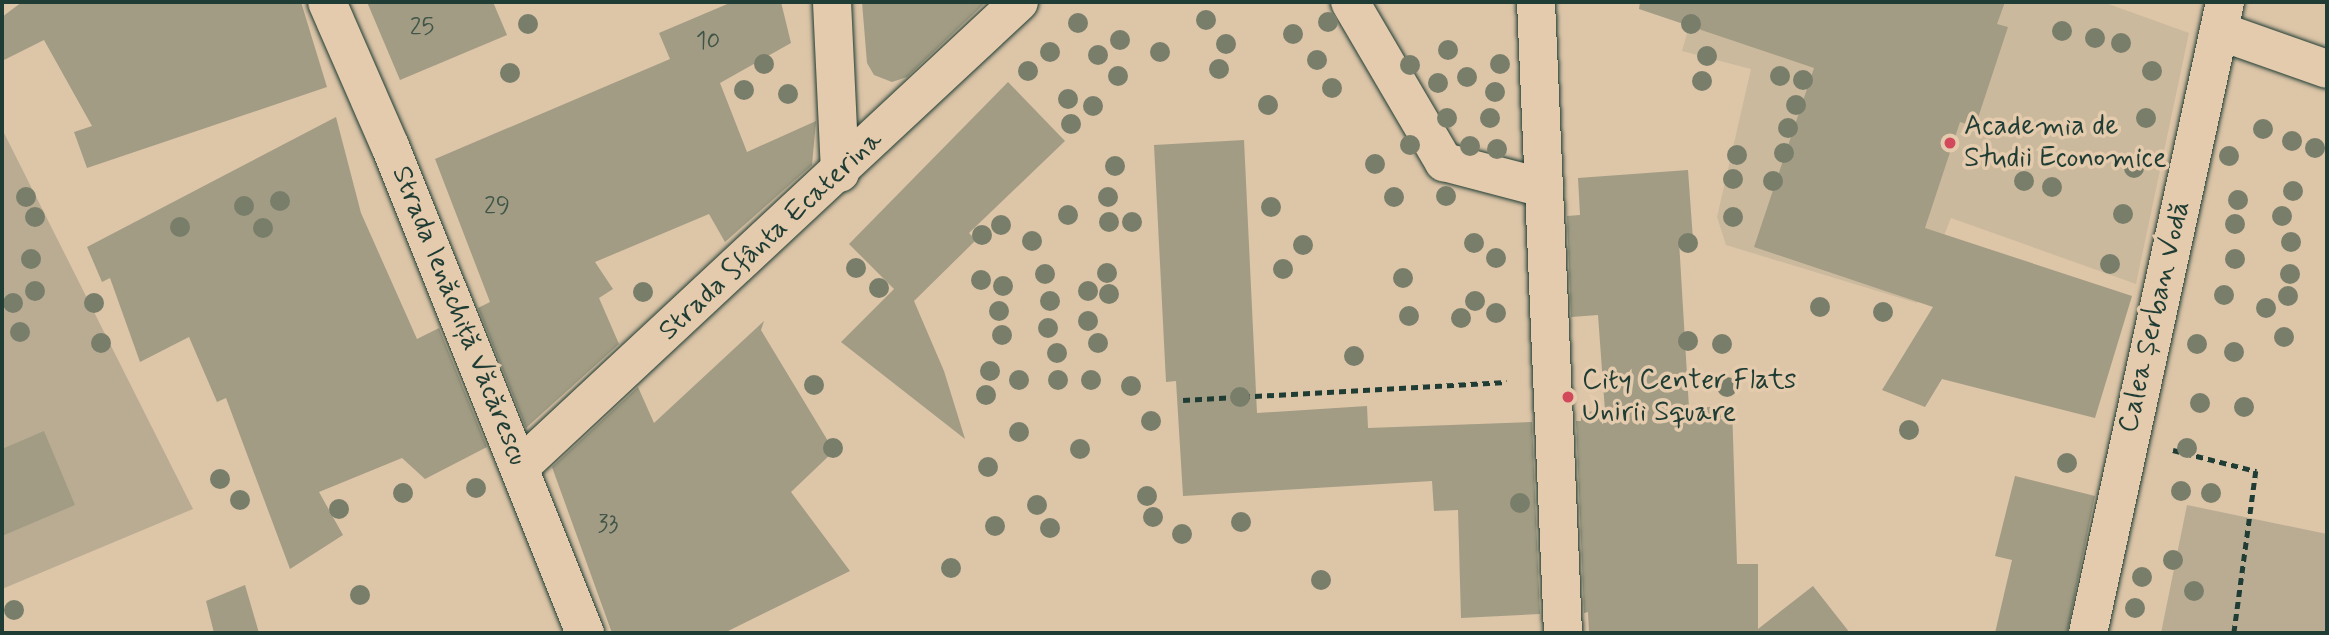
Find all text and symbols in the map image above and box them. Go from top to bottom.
house number: 25 [410,14,434,42]
house number: 10 [696,28,720,56]
place label: Academia de Studii Economice [1964,110,2165,176]
street label: Strada Sfânta Ecaterina [655,127,887,345]
marker: Academia de Studii Economice [1942,135,1958,151]
street label: Strada Ienăchiță Văcărescu [383,159,535,473]
house number: 29 [484,193,510,221]
street label: Calea Șerban Vodă [2112,198,2198,436]
place label: City Center Flats Unirii Square [1582,364,1793,430]
marker: City Center Flats Unirii Square [1560,389,1576,405]
house number: 33 [598,511,618,539]

